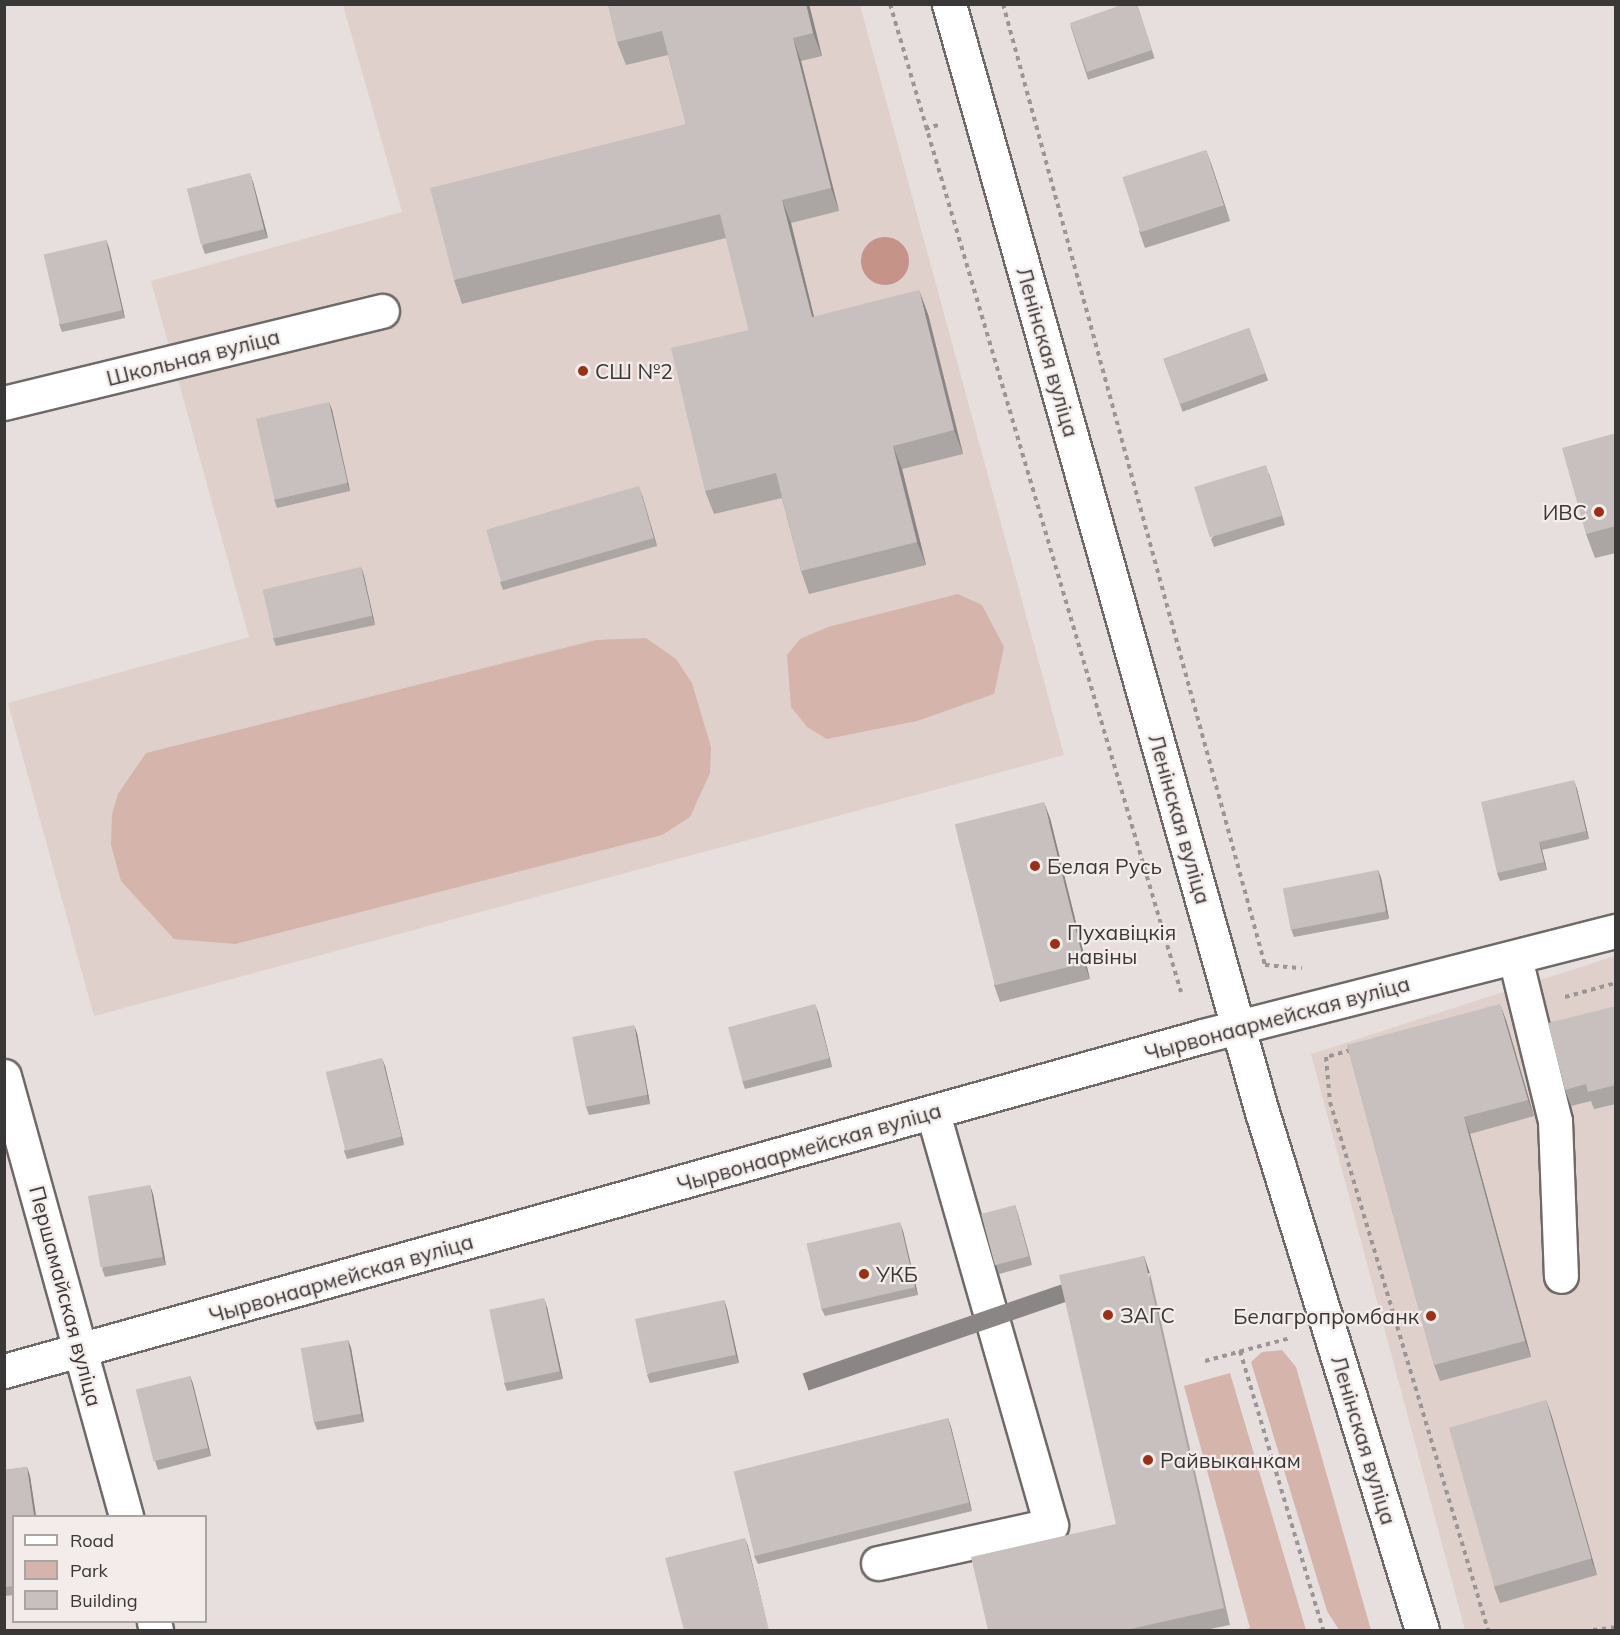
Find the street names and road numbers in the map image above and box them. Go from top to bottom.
street label: Ленінская вуліца [1012,264,1084,440]
street label: Школьная вуліца [104,323,282,391]
street label: Ленінская вуліца [1144,731,1216,907]
street label: Чырвонаармейская вуліца [1142,970,1412,1066]
street label: Чырвонаармейская вуліца [674,1097,944,1197]
street label: Першамайская вуліца [24,1183,108,1409]
street label: Чырвонаармейская вуліца [206,1228,476,1328]
street label: Ленінская вуліца [1326,1352,1402,1528]

